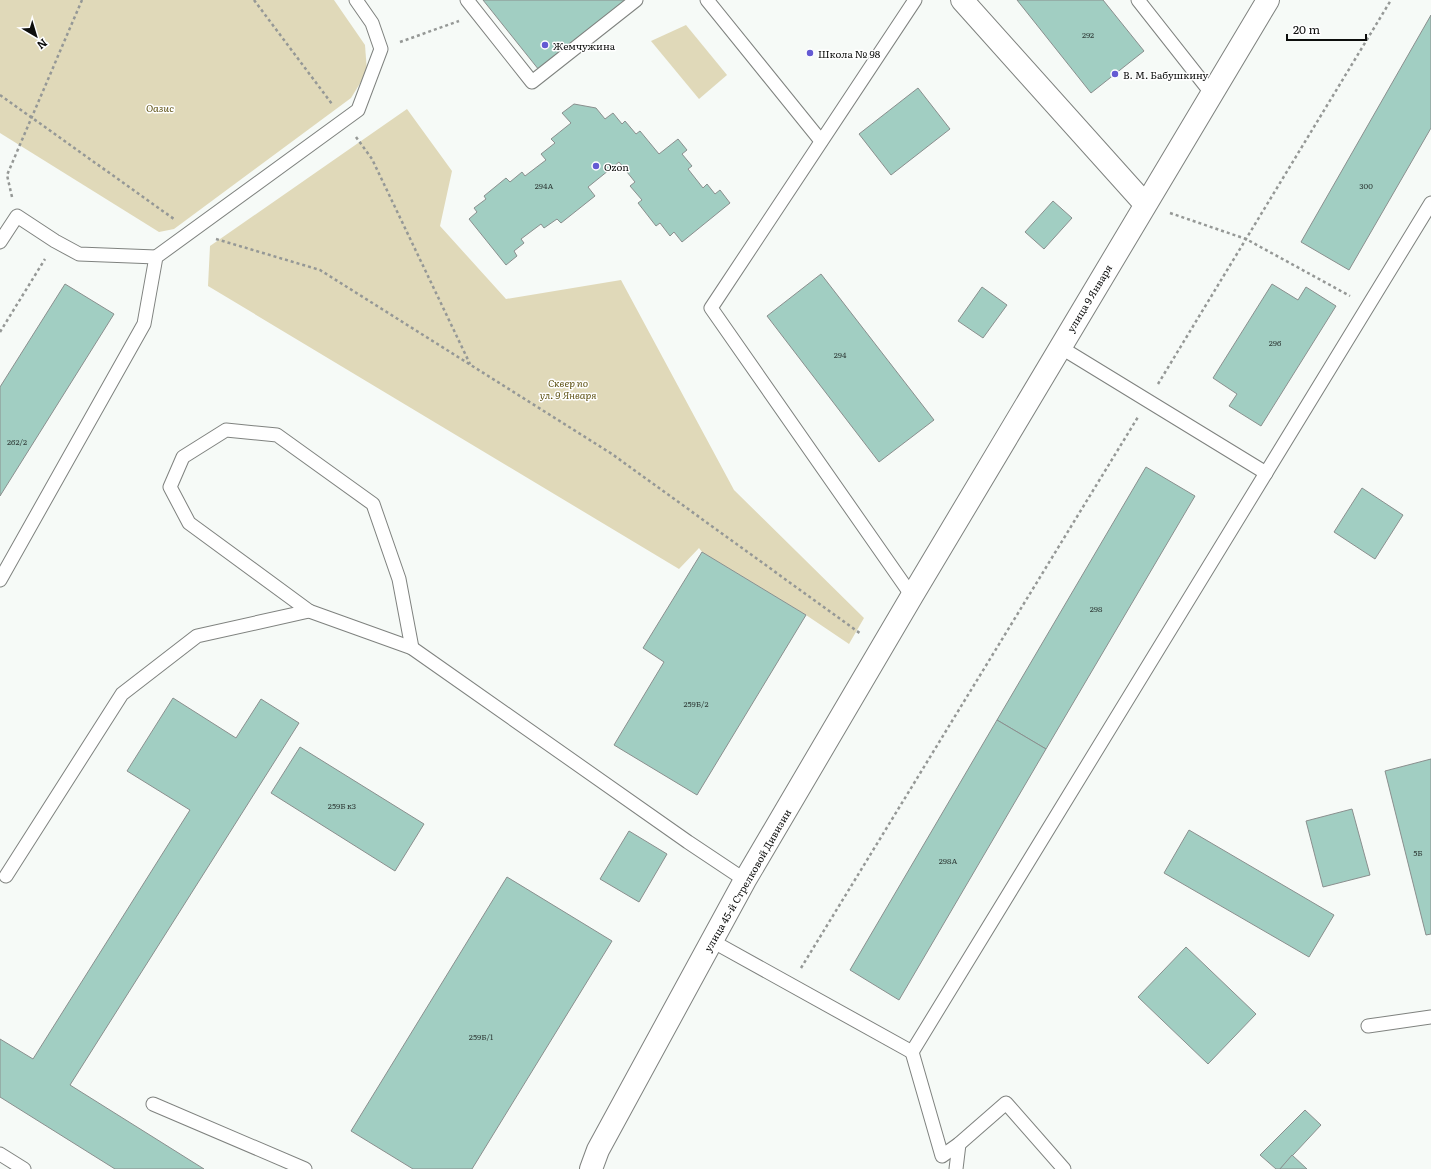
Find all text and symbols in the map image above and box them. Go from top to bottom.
north arrow [16,16,56,56]
scale bar [1287,16,1366,42]
text: 20 m [1293,20,1320,38]
house number: 292 [1082,29,1094,40]
text: N [34,36,51,54]
place label: Жемчужина [553,38,616,53]
marker: Жемчужина [540,40,550,50]
place label: Школа № 98 [818,46,881,61]
marker: Школа № 98 [805,48,815,58]
place label: В. М. Бабушкину [1123,67,1208,82]
marker: В. М. Бабушкину [1110,69,1120,79]
park label: Оазис [146,100,174,115]
place label: Ozon [604,159,629,174]
marker: Ozon [591,161,601,171]
house number: 294А [535,180,553,191]
house number: 300 [1359,180,1373,191]
street label: улица 9 Января [1063,261,1115,335]
house number: 296 [1269,337,1282,348]
house number: 294 [834,349,847,360]
park label: Сквер по ул. 9 Января [540,375,597,402]
house number: 262/2 [7,436,27,447]
house number: 298 [1090,603,1103,614]
house number: 259Б/2 [683,698,709,709]
house number: 259Б к3 [328,800,356,811]
street label: улица 45-й Стрелковой Дивизии [700,806,794,954]
house number: 5Б [1413,847,1423,858]
house number: 298А [939,855,957,866]
house number: 259Б/1 [469,1031,494,1042]

